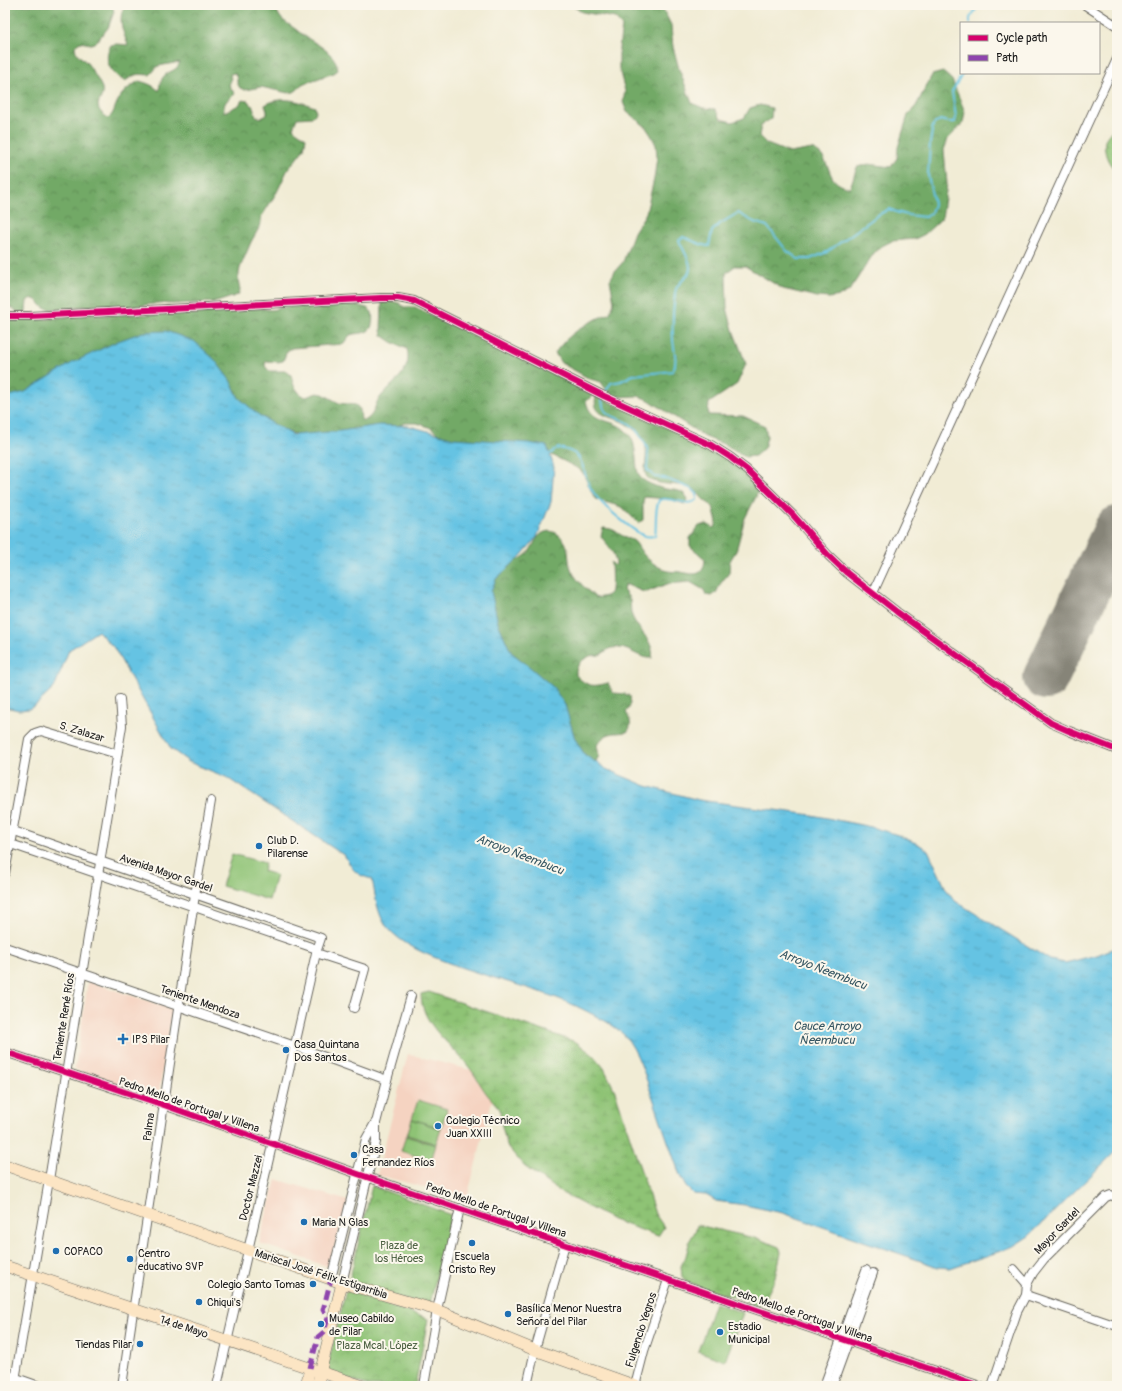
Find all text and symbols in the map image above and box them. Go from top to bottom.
legend [960,22,1100,74]
text: Cycle path [996,31,1048,46]
text: Path [996,51,1018,66]
street label: S. Zalazar [58,719,106,745]
water label: Arroyo Ñeembucu [474,832,567,879]
place label: Club D. Pilarense [267,834,309,860]
marker: Club D. Pilarense [254,841,264,851]
street label: Avenida Mayor Gardel [118,851,214,895]
water label: Arroyo Ñeembucu [777,947,870,994]
street label: Teniente René Ríos [51,972,77,1062]
street label: Teniente Mendoza [158,982,242,1022]
water label: Cauce Arroyo Ñeembucu [793,1019,862,1048]
marker: IPS Pilar [117,1033,129,1045]
place label: IPS Pilar [132,1033,170,1046]
place label: Casa Quintana Dos Santos [294,1038,359,1064]
marker: Casa Quintana Dos Santos [281,1045,291,1055]
street label: Pedro Mello de Portugal y Villena [117,1075,261,1135]
street label: Palma [141,1112,157,1142]
place label: Colegio Técnico Juan XXIII [446,1114,520,1140]
marker: Colegio Técnico Juan XXIII [433,1121,443,1131]
place label: Casa Fernandez Ríos [362,1143,434,1169]
marker: Casa Fernandez Ríos [349,1150,359,1160]
street label: Doctor Mazzei [237,1154,265,1222]
street label: Pedro Mello de Portugal y Villena [424,1180,568,1240]
street label: Mayor Gardel [1032,1205,1082,1257]
place label: Maria N Glas [312,1216,368,1229]
marker: Maria N Glas [299,1217,309,1227]
marker: Escuela Cristo Rey [467,1238,477,1248]
park label: Plaza de los Héroes [375,1239,423,1265]
place label: COPACO [64,1245,103,1258]
marker: COPACO [51,1246,61,1256]
street label: Mariscal José Félix Estigarribia [253,1246,389,1302]
place label: Centro educativo SVP [138,1247,204,1273]
place label: Escuela Cristo Rey [449,1250,496,1276]
marker: Centro educativo SVP [125,1254,135,1264]
place label: Colegio Santo Tomas [207,1278,305,1291]
marker: Colegio Santo Tomas [308,1279,318,1289]
street label: Pedro Mello de Portugal y Villena [730,1285,874,1345]
street label: Fulgencio Yegros [623,1291,659,1369]
place label: Chiqui's [207,1296,241,1309]
marker: Chiqui's [194,1297,204,1307]
place label: Basílica Menor Nuestra Señora del Pilar [516,1302,622,1328]
marker: Basílica Menor Nuestra Señora del Pilar [503,1309,513,1319]
place label: Museo Cabildo de Pilar [329,1312,394,1338]
street label: 14 de Mayo [158,1313,210,1341]
marker: Museo Cabildo de Pilar [316,1319,326,1329]
place label: Estadio Municipal [728,1320,770,1346]
marker: Estadio Municipal [715,1327,725,1337]
place label: Tiendas Pilar [75,1338,132,1351]
marker: Tiendas Pilar [135,1339,145,1349]
park label: Plaza Mcal. López [336,1339,418,1352]

